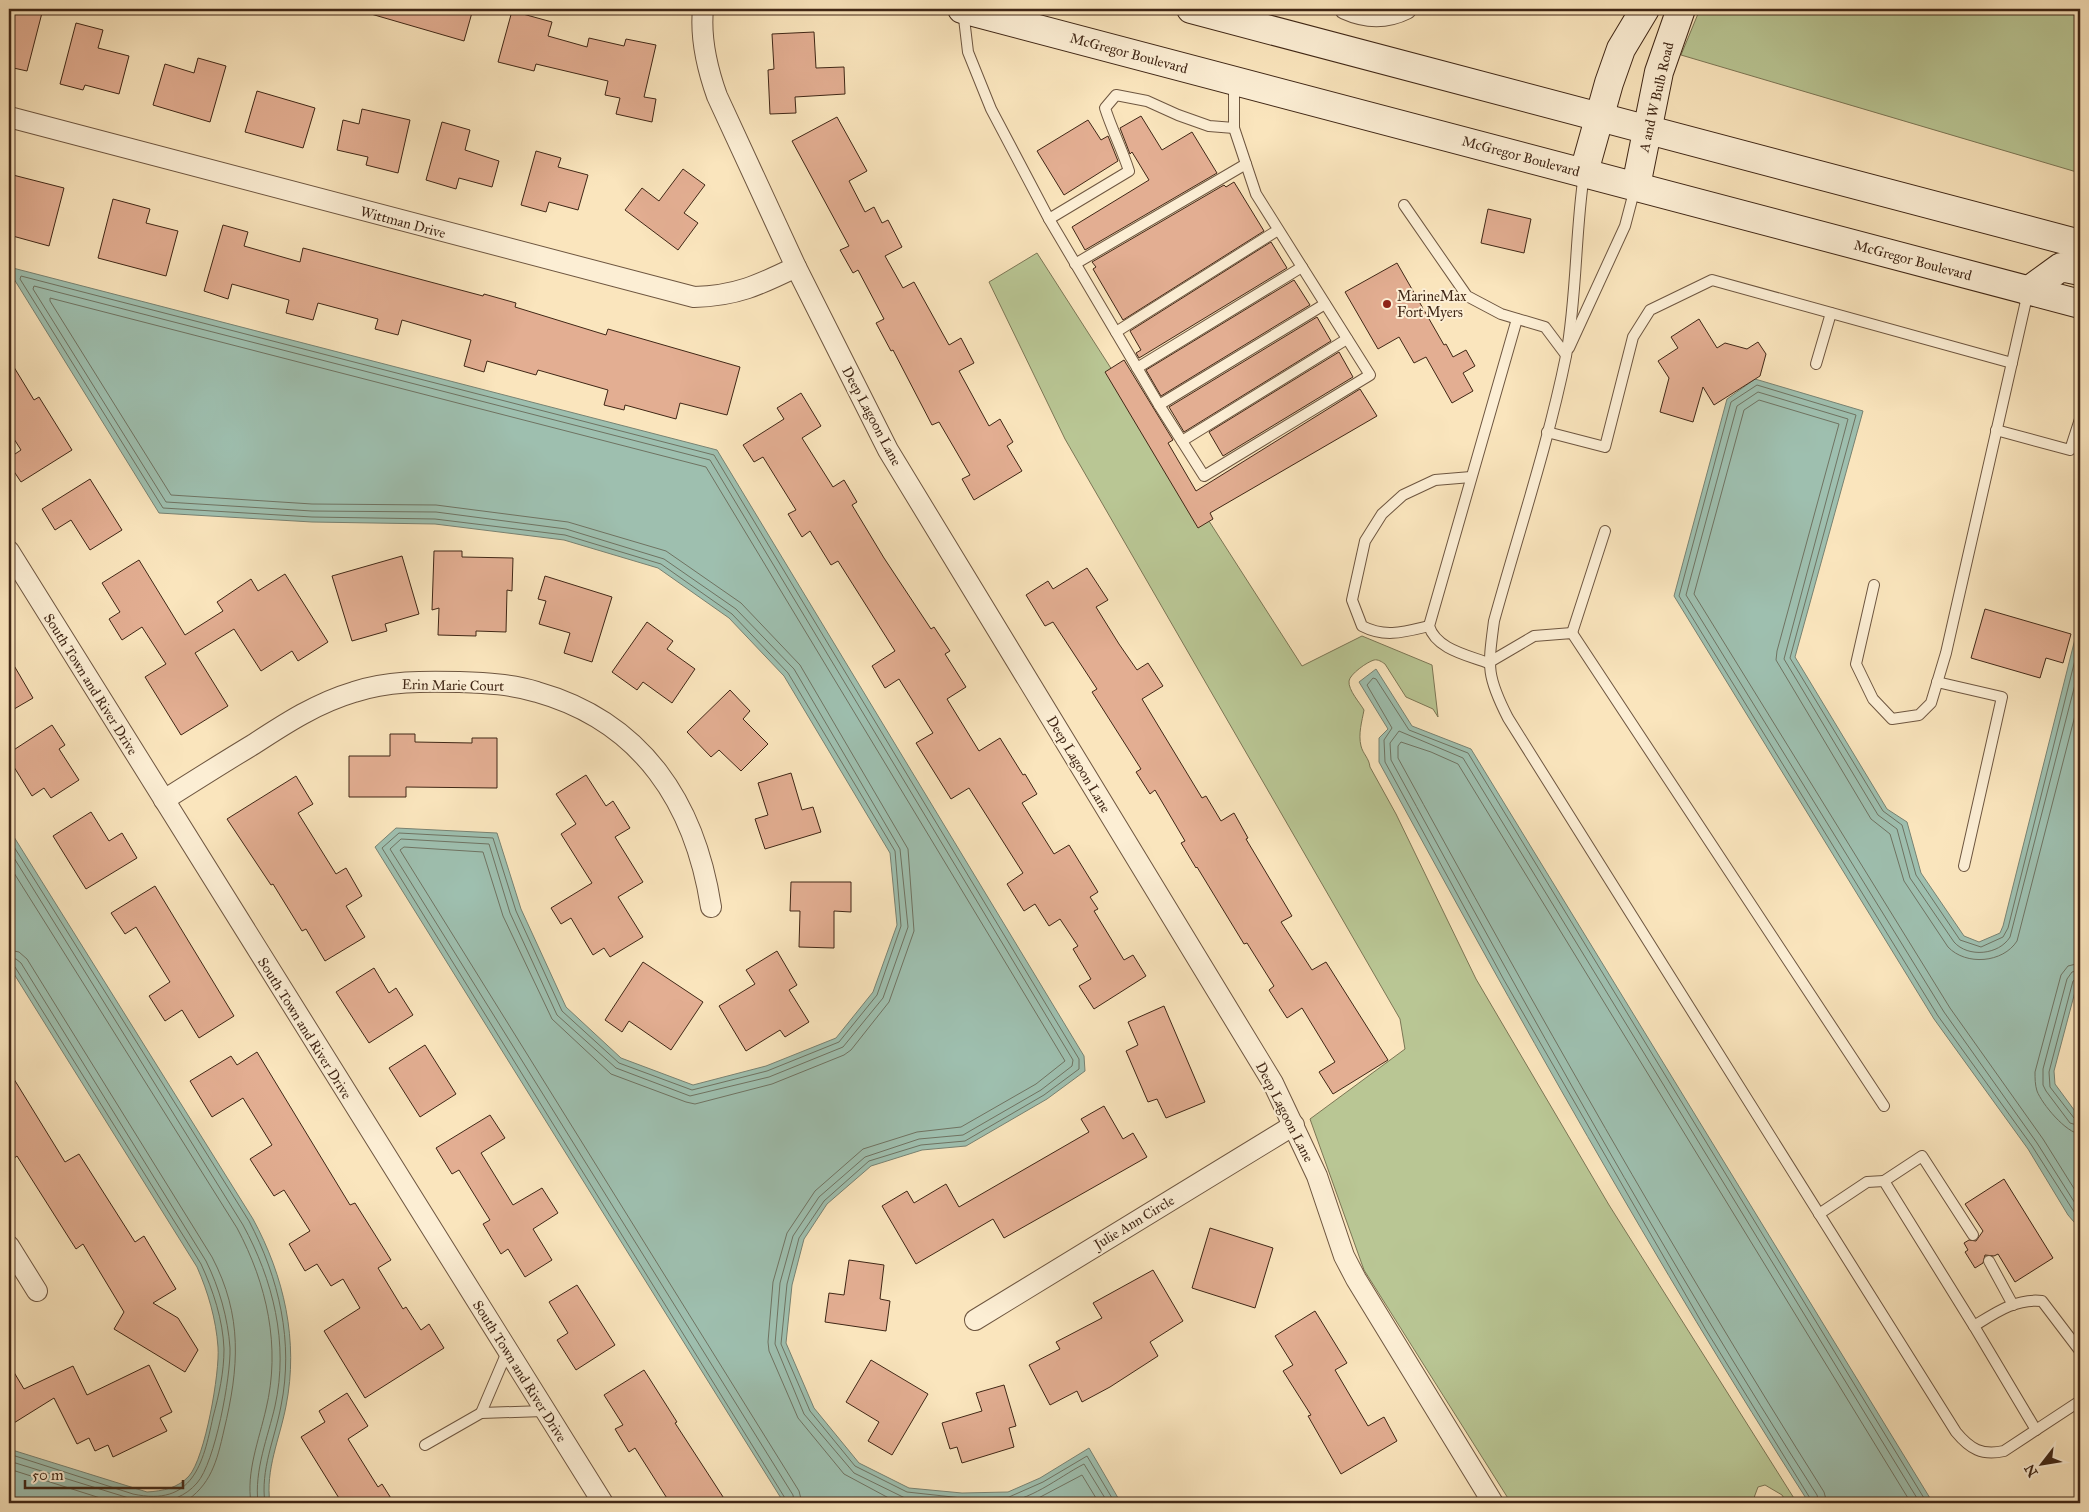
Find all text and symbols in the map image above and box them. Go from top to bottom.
street label: McGregor Boulevard [1068,30,1190,77]
street label: A and W Bulb Road [1635,40,1677,155]
street label: McGregor Boulevard [1460,133,1582,180]
street label: Wittman Drive [358,203,448,242]
street label: McGregor Boulevard [1852,237,1974,284]
place label: MarineMax Fort Myers [1397,288,1467,321]
marker: MarineMax Fort Myers [1381,298,1393,310]
street label: Deep Lagoon Lane [838,364,905,469]
street label: South Town and River Drive [40,610,141,758]
street label: Erin Marie Court [402,676,504,695]
street label: Deep Lagoon Lane [1043,713,1114,816]
street label: South Town and River Drive [254,954,355,1102]
street label: Deep Lagoon Lane [1252,1059,1317,1165]
street label: Julie Ann Circle [1089,1192,1178,1255]
street label: South Town and River Drive [469,1297,570,1445]
north arrow [2016,1440,2066,1490]
scale bar [25,1457,182,1489]
text: N [2021,1461,2042,1480]
text: 50 m [32,1466,64,1484]

